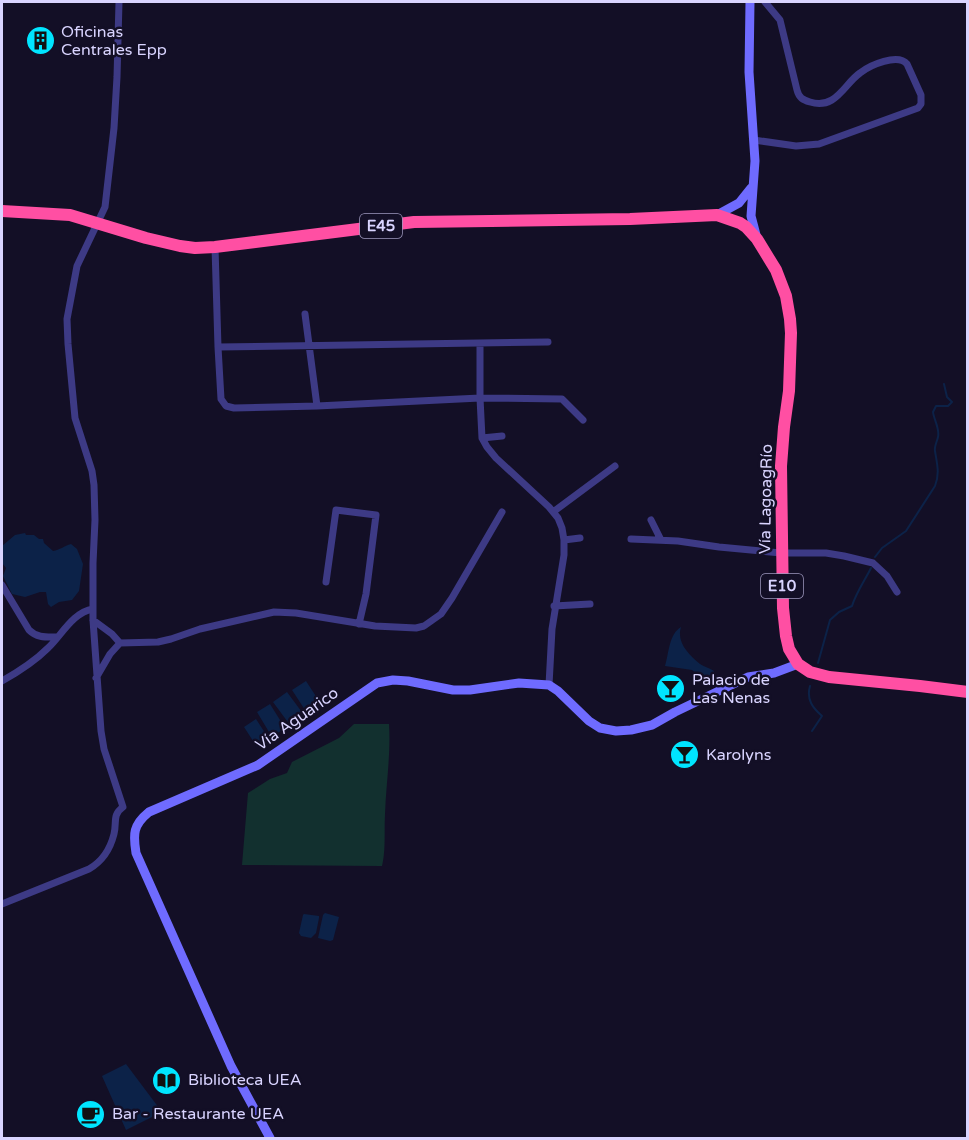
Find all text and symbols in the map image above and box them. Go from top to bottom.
place label: Oficinas Centrales Epp [61,22,167,60]
building icon: Oficinas Centrales Epp [24,25,56,57]
road number: E45 [360,214,402,238]
street label: Vía LagoagRío [755,444,777,554]
road number: E10 [761,574,803,598]
place label: Palacio de Las Nenas [692,670,770,708]
bar icon: Palacio de Las Nenas [655,673,687,705]
street label: Vía Aguarico [252,683,342,755]
bar icon: Karolyns [669,739,701,771]
place label: Karolyns [706,745,771,765]
library icon: Biblioteca UEA [151,1064,183,1096]
place label: Biblioteca UEA [188,1070,302,1090]
cafe icon: Bar - Restaurante UEA [75,1098,107,1130]
place label: Bar - Restaurante UEA [112,1104,284,1124]

